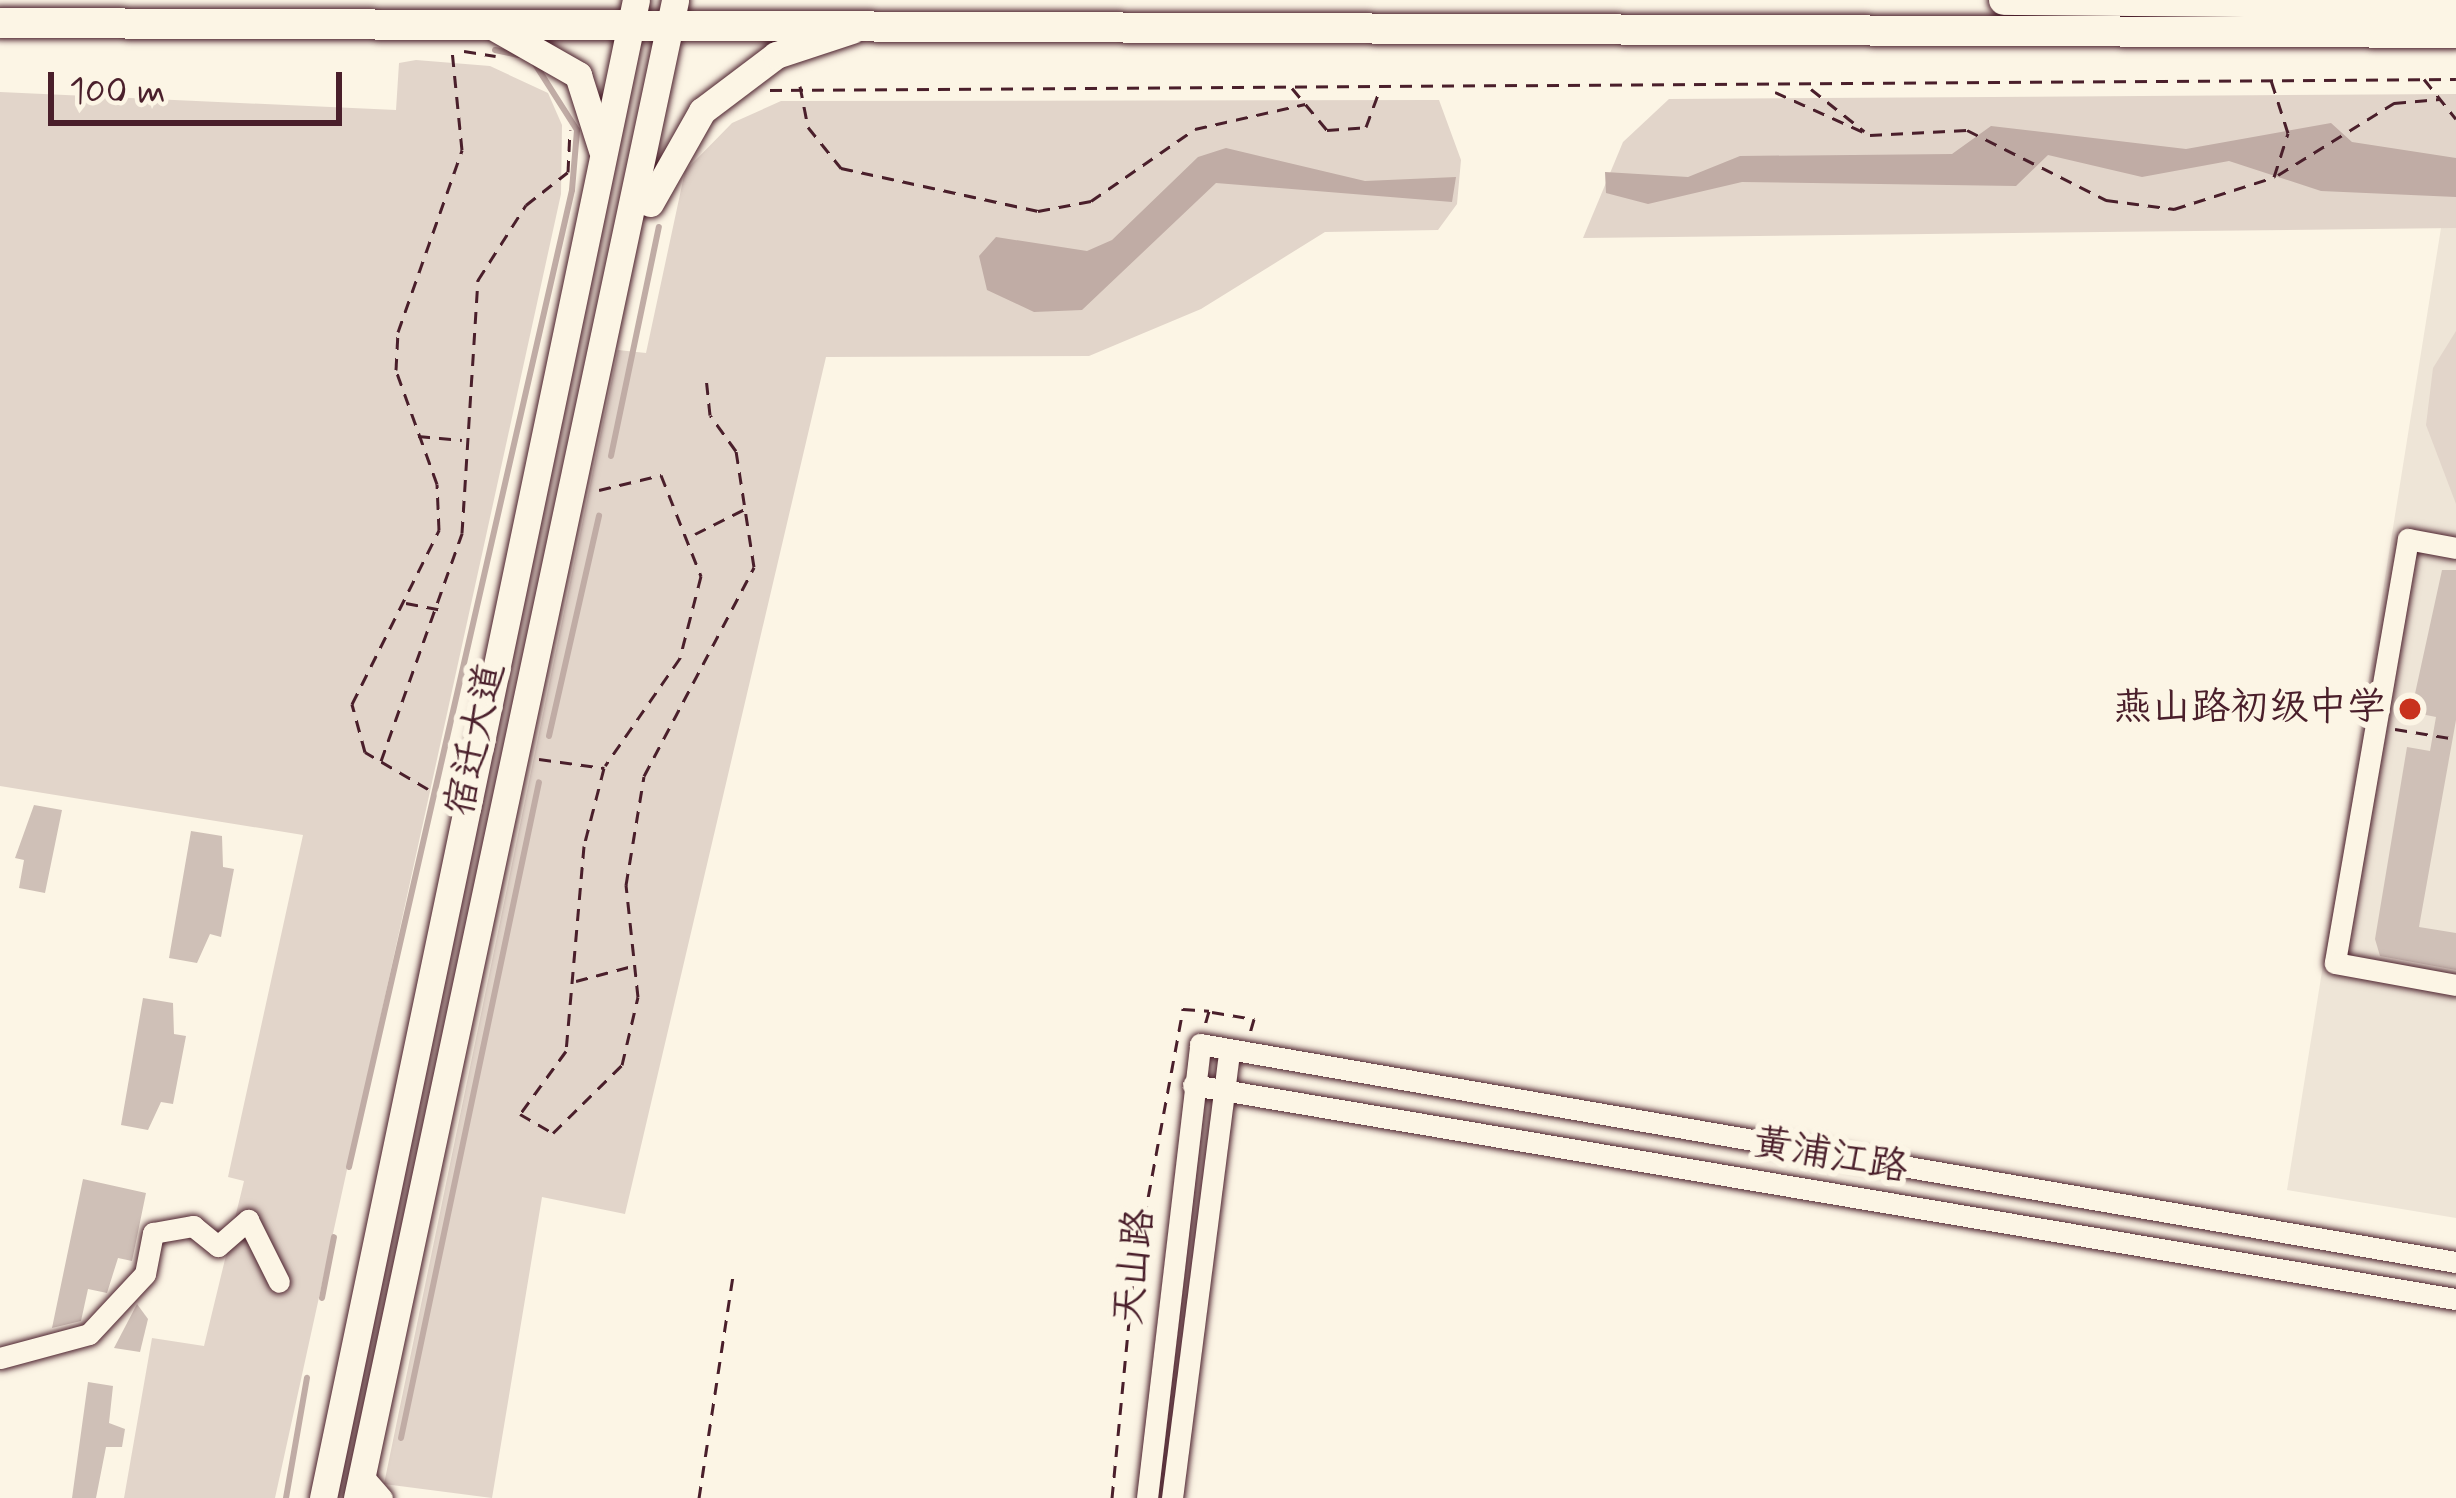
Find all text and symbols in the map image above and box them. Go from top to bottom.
scale bar [54,48,348,122]
text: 100 m [69,69,166,116]
street label: 宿迁大道 [438,659,516,821]
place label: 燕山路初级中学 [2113,686,2386,732]
marker: 燕山路初级中学 [2397,696,2423,722]
street label: 黄浦江路 [1749,1120,1911,1194]
street label: 天山路 [1107,1206,1165,1328]

